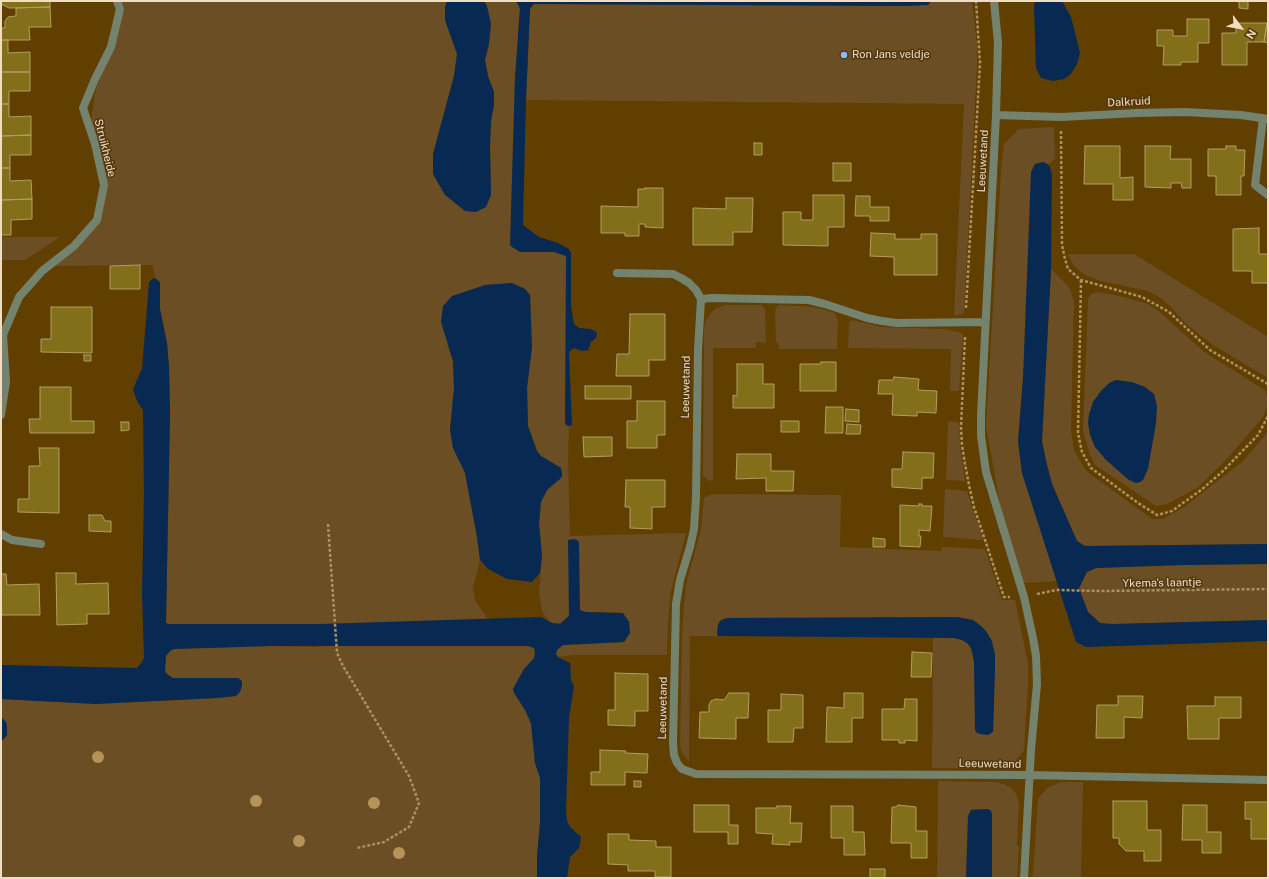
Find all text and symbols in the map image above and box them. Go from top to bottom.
north arrow [1221,8,1261,48]
text: N [1244,28,1259,41]
place label: Ron Jans veldje [852,48,930,62]
marker: Ron Jans veldje [839,50,849,60]
street label: Dalkruid [1107,94,1151,110]
street label: Struikheide [91,118,119,178]
street label: Leeuwetand [975,129,991,193]
street label: Leeuwetand [679,356,693,418]
street label: Ykema's laantje [1122,576,1202,590]
street label: Leeuwetand [656,677,670,739]
street label: Leeuwetand [959,757,1021,771]

